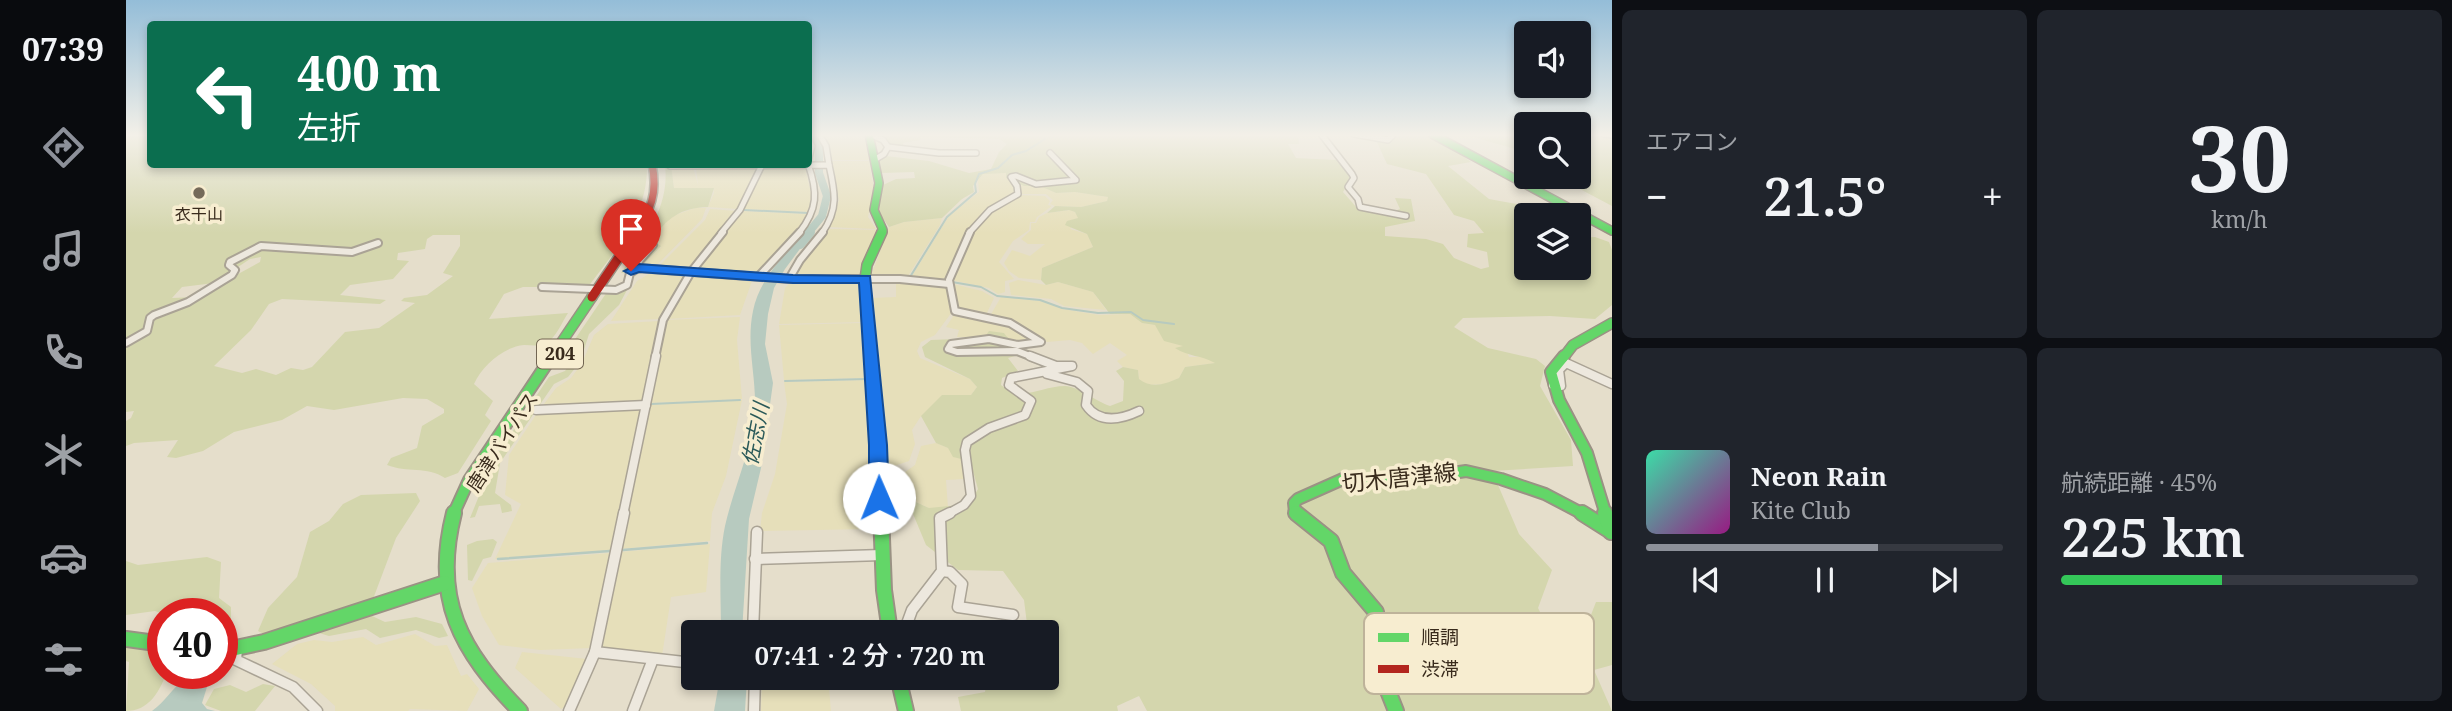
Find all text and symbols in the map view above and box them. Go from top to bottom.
map controls [1514,21,1591,280]
button: sound [1514,21,1591,98]
text: 07:39 [22,27,104,70]
text: 400 m [297,39,441,105]
icon: left [182,49,273,140]
text: 30 [2188,95,2291,219]
text: 左折 [297,105,361,148]
button: search [1514,112,1591,189]
icon: directions [39,123,88,172]
text: エアコン [1646,125,1738,157]
text: 21.5° [1763,160,1886,231]
text: − [1646,170,1668,222]
text: + [1982,170,2003,222]
marker: 衣干山 [191,185,207,201]
pin [601,199,661,271]
place label: 衣干山 [175,203,223,225]
button: layers [1514,203,1591,280]
text: km/h [2211,203,2268,235]
icon: arrive [612,210,650,248]
icon: music [39,226,88,275]
icon: phone [39,328,88,377]
road number: 204 [537,340,583,368]
street label: 唐津バイパス [460,387,544,497]
water label: 佐志川 [735,398,775,467]
icon: climate [39,430,88,479]
street label: 切木唐津線 [1340,455,1458,499]
text: Neon Rain [1751,458,1887,494]
position arrow [842,461,916,535]
text: 航続距離 · 45% [2061,466,2217,498]
text: Kite Club [1751,494,1851,526]
text: 225 km [2061,501,2245,572]
icon: car [39,533,88,582]
icon: previous [1687,561,1725,599]
icon: pause [1806,561,1844,599]
icon: next [1925,561,1963,599]
speed limit sign: 40 [147,598,238,689]
legend [1364,613,1594,694]
text: 順調 [1421,624,1459,650]
icon: filters [39,635,88,684]
text: 07:41 · 2 分 · 720 m [754,637,986,673]
text: 渋滞 [1421,656,1459,682]

